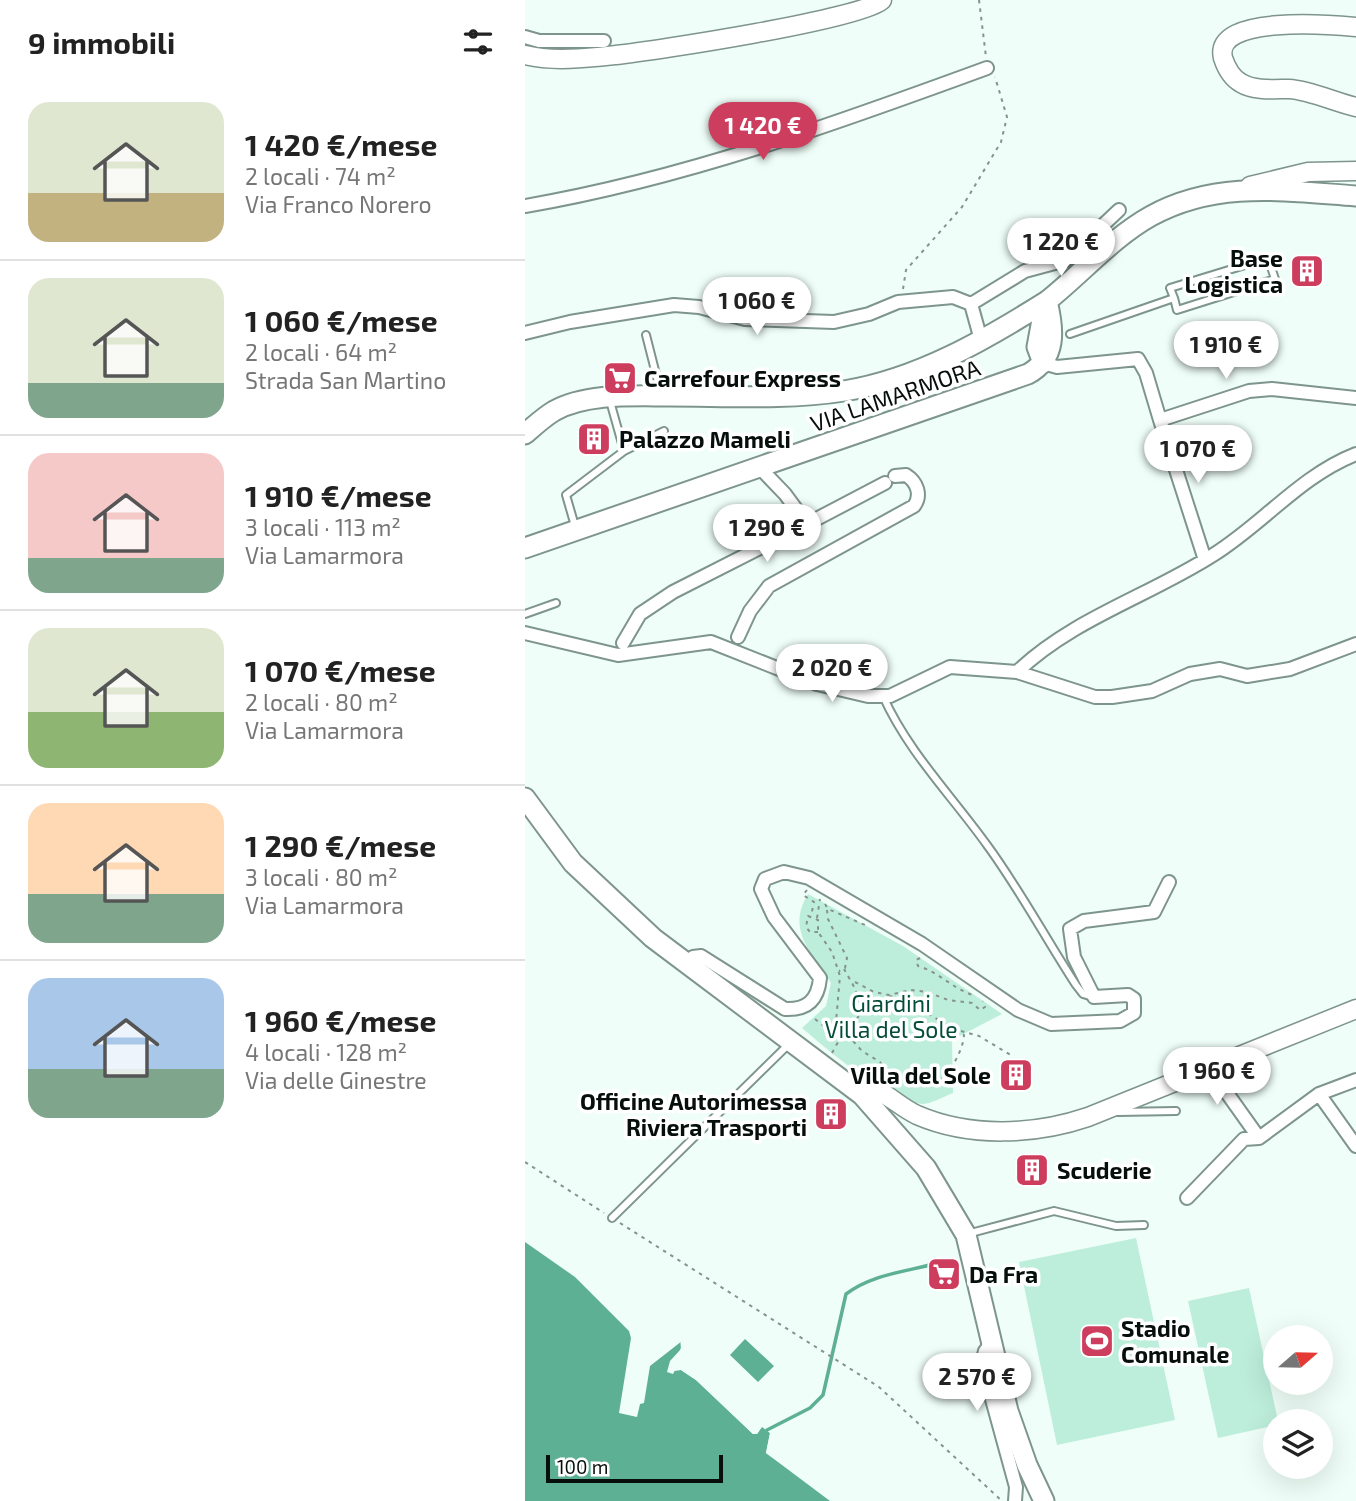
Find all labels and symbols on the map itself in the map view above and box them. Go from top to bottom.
pin: 1 420 € [698,102,828,162]
pin: 1 220 € [996,218,1126,278]
place label: Base Logistica [1185,244,1283,298]
building icon: Base Logistica [1288,252,1326,290]
pin: 1 060 € [692,278,822,337]
pin: 1 910 € [1161,322,1291,381]
street label: VIA LAMARMORA [806,353,984,437]
supermarket icon: Carrefour Express [601,359,639,397]
place label: Carrefour Express [644,364,841,392]
building icon: Palazzo Mameli [575,420,613,458]
place label: Palazzo Mameli [619,425,791,453]
pin: 1 070 € [1133,426,1263,485]
pin: 1 290 € [702,504,832,564]
pin: 2 020 € [767,644,897,704]
park label: Giardini Villa del Sole [824,989,958,1043]
pin: 1 960 € [1152,1048,1282,1107]
building icon: Villa del Sole [997,1056,1035,1094]
place label: Villa del Sole [850,1061,991,1089]
place label: Officine Autorimessa Riviera Trasporti [580,1087,807,1141]
building icon: Officine Autorimessa Riviera Trasporti [812,1095,850,1133]
building icon: Scuderie [1013,1151,1051,1189]
place label: Scuderie [1057,1156,1152,1184]
supermarket icon: Da Fra [925,1255,963,1293]
place label: Da Fra [969,1260,1038,1288]
place label: Stadio Comunale [1121,1314,1229,1368]
sports icon: Stadio Comunale [1078,1322,1116,1360]
north arrow [1263,1325,1333,1395]
pin: 2 570 € [912,1354,1042,1413]
scale bar [546,1452,723,1484]

